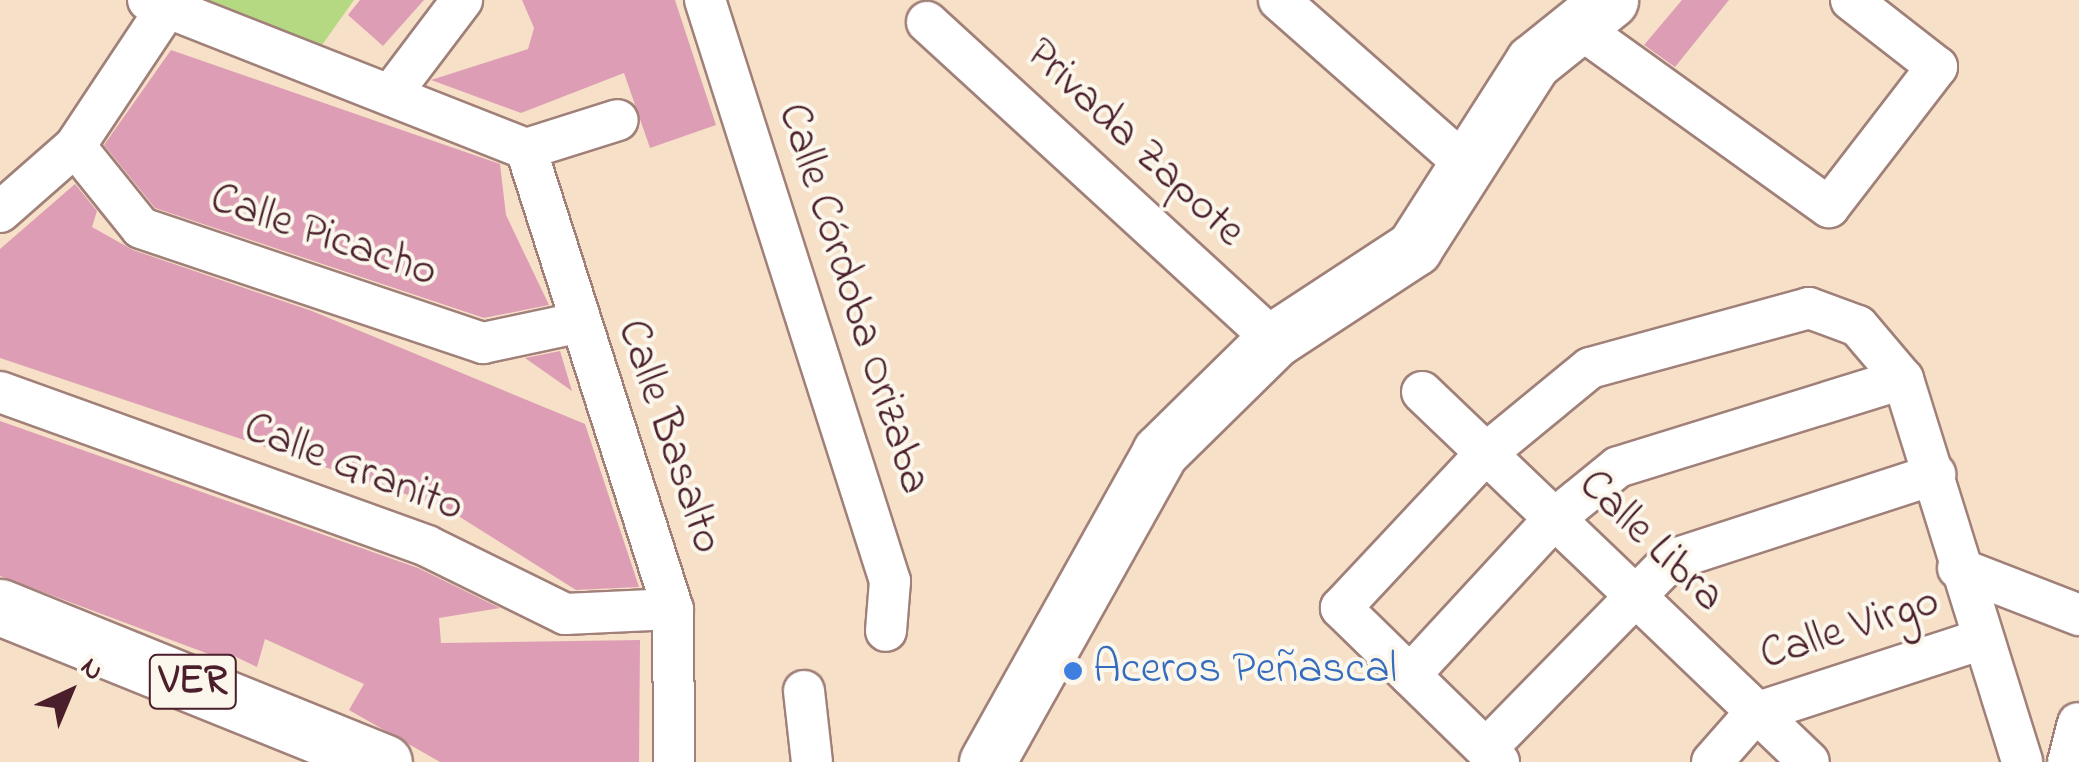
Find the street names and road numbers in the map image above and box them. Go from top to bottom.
street label: Privada Zapote [1013,28,1255,260]
street label: Calle Córdoba Orizaba [763,97,941,501]
street label: Calle Picacho [203,173,443,301]
street label: Calle Basalto [603,313,733,561]
street label: Calle Granito [236,402,470,536]
street label: Calle Libra [1566,459,1734,625]
street label: Calle Virgo [1754,576,1946,684]
road number: VER [148,645,238,719]

